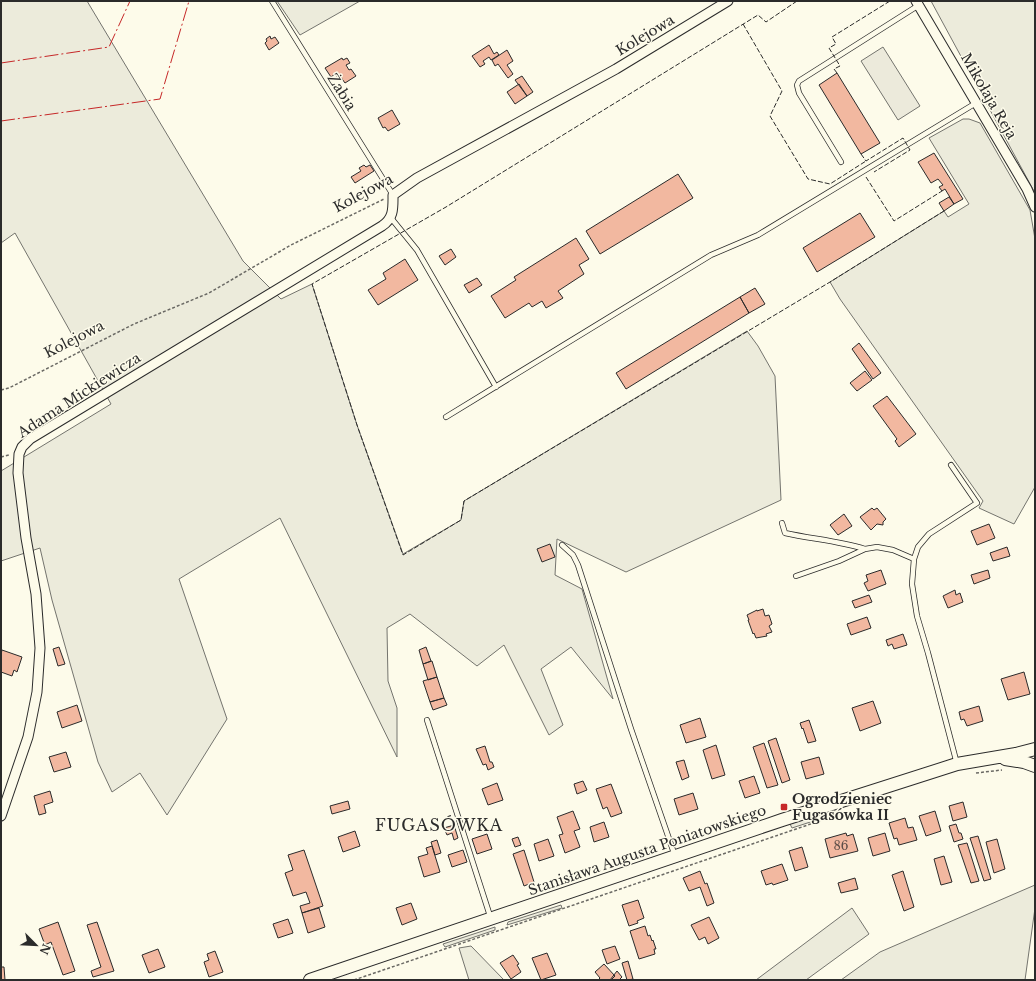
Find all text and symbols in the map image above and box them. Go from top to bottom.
street label: Kolejowa [613,10,678,59]
street label: Mikołaja Reja [957,50,1021,142]
street label: Żabia [324,70,360,114]
street label: Kolejowa [330,170,396,216]
street label: Kolejowa [41,316,107,362]
street label: Adama Mickiewicza [13,348,144,442]
place label: Ogrodzieniec Fugasówka II [792,790,892,824]
street label: Stanisława Augusta Poniatowskiego [526,801,768,899]
marker: Ogrodzieniec Fugasówka II [779,802,789,812]
district label: FUGASÓWKA [375,815,503,835]
house number: 86 [834,838,849,853]
north arrow [16,925,56,965]
text: N [36,941,54,957]

